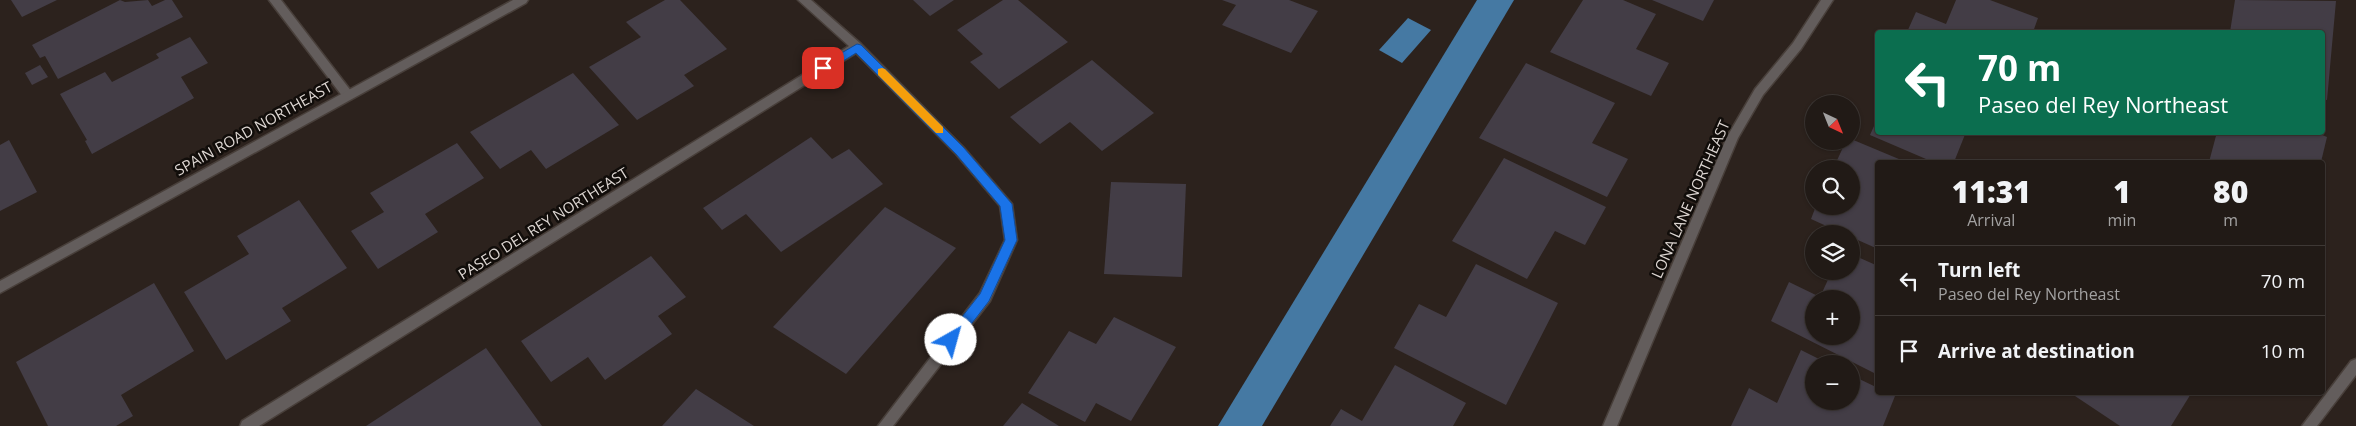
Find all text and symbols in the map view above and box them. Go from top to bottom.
text: 70 m [1978,44,2061,91]
pin [802,47,844,89]
icon: left [1895,50,1960,115]
icon: arrive [809,54,837,82]
street label: SPAIN ROAD NORTHEAST [171,76,336,180]
text: Paseo del Rey Northeast [1978,89,2228,119]
north arrow [1805,95,1860,150]
map controls [1805,95,1860,410]
street label: LONA LANE NORTHEAST [1646,116,1734,281]
button: search [1805,160,1860,215]
street label: PASEO DEL REY NORTHEAST [454,162,633,284]
text: 11:31 [1952,171,2031,212]
text: 1 [2113,171,2131,212]
text: 80 [2213,171,2248,212]
text: Arrival [1967,209,2015,231]
text: min [2108,209,2136,231]
text: m [2223,209,2238,231]
button: layers [1805,225,1860,280]
text: Turn left [1938,257,2020,283]
icon: left [1895,267,1923,295]
text: 70 m [2261,268,2305,294]
text: Paseo del Rey Northeast [1938,283,2120,305]
button: + [1805,290,1860,345]
position arrow [924,313,976,365]
icon: arrive [1895,337,1923,365]
text: Arrive at destination [1938,338,2135,364]
text: 10 m [2261,338,2305,364]
button: − [1805,355,1860,410]

